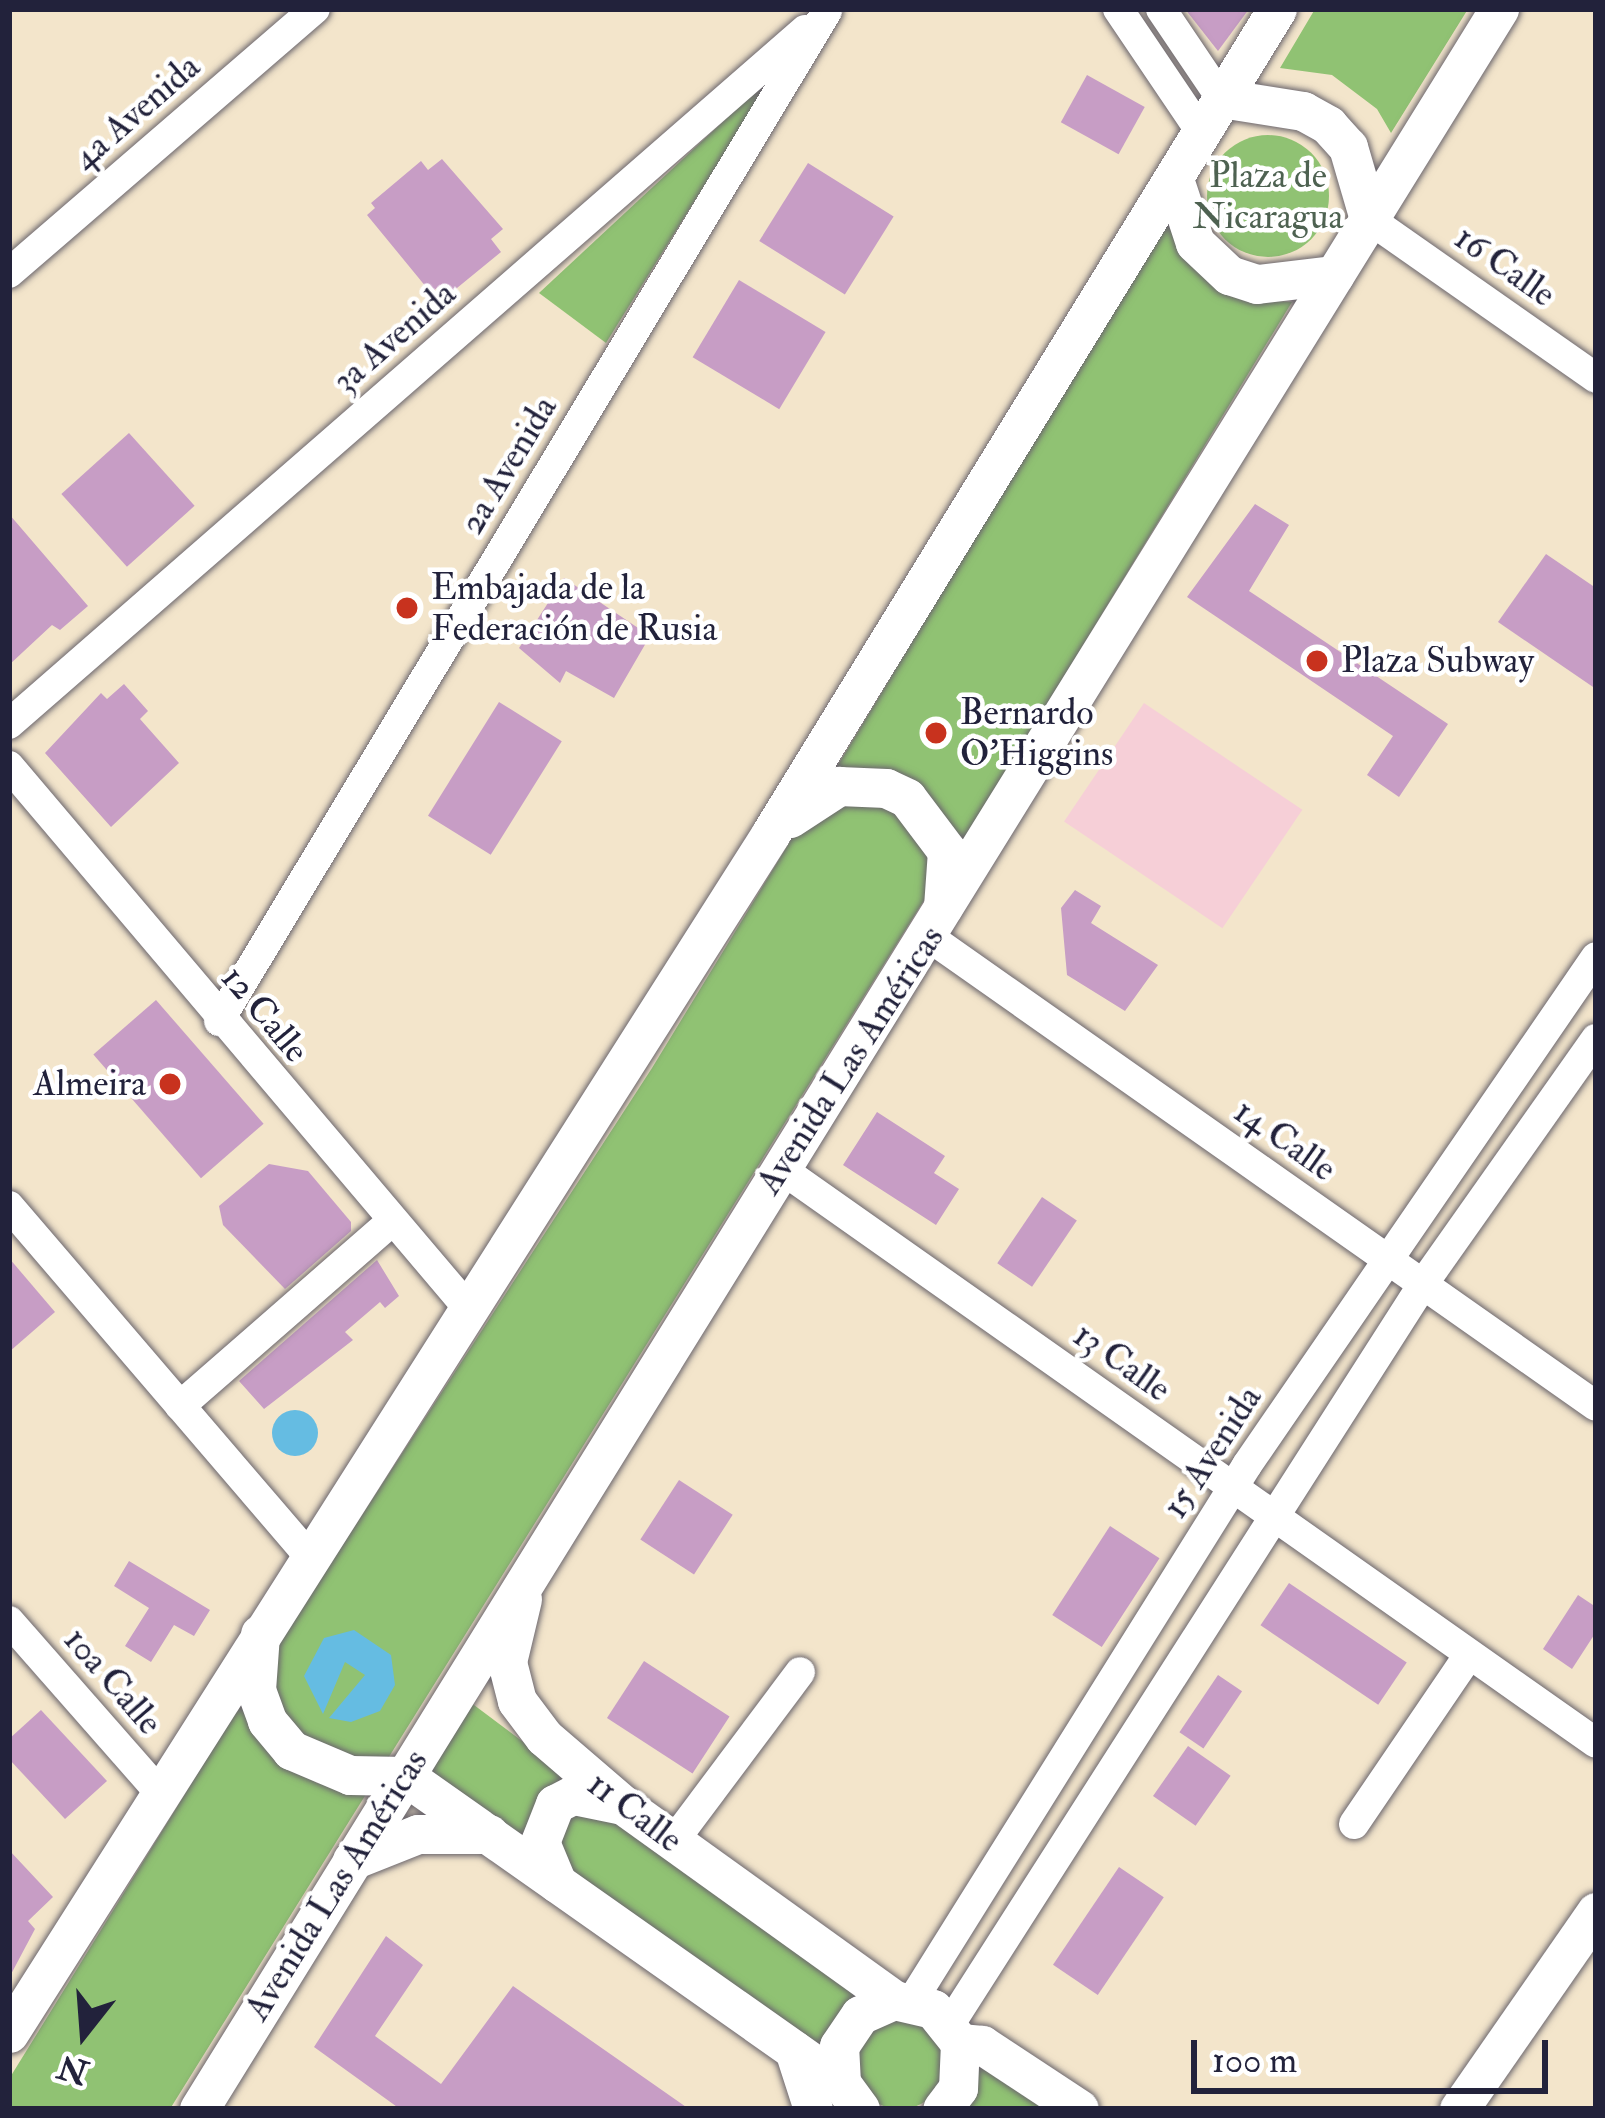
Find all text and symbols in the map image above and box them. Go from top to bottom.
street label: 4a Avenida [64,45,208,179]
park label: Plaza de Nicaragua [1193,153,1343,238]
street label: 16 Calle [1446,216,1564,316]
street label: 3a Avenida [324,272,464,402]
street label: 2a Avenida [450,388,566,542]
place label: Embajada de la Federación de Rusia [431,565,717,650]
marker: Embajada de la Federación de Rusia [394,595,420,621]
place label: Plaza Subway [1341,639,1534,683]
marker: Plaza Subway [1304,648,1330,674]
place label: Bernardo O'Higgins [960,690,1113,775]
marker: Bernardo O'Higgins [923,720,949,746]
street label: Avenida Las Américas [747,918,953,1202]
street label: 12 Calle [212,957,318,1071]
place label: Almeira [33,1062,146,1106]
marker: Almeira [157,1071,183,1097]
street label: 14 Calle [1226,1090,1344,1190]
street label: 13 Calle [1065,1313,1179,1411]
street label: 15 Avenida [1153,1378,1271,1526]
street label: 10a Calle [55,1619,171,1743]
street label: Avenida Las Américas [235,1742,437,2028]
street label: 11 Calle [579,1762,691,1862]
north arrow [24,1974,144,2094]
scale bar [1197,2016,1554,2090]
text: 100 m [1212,2038,1297,2083]
text: N [53,2045,93,2093]

